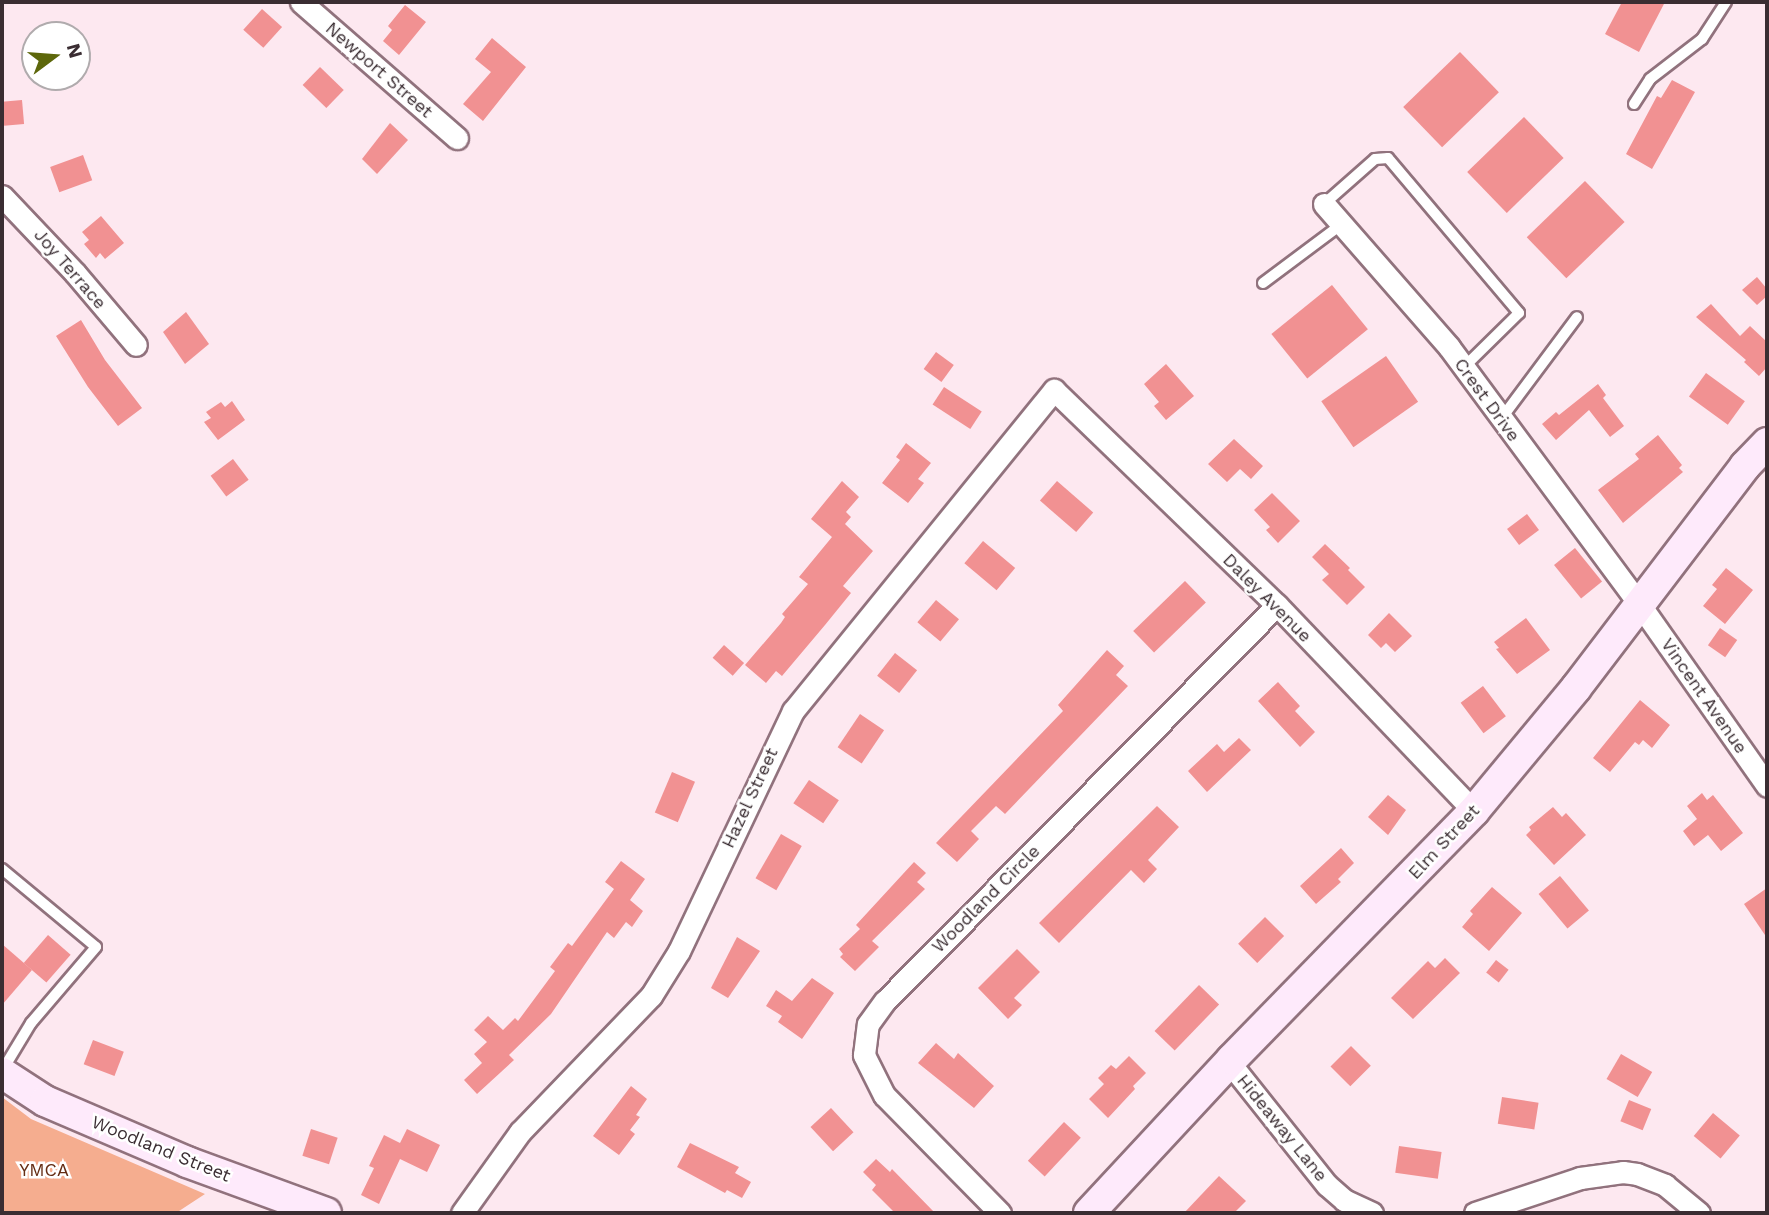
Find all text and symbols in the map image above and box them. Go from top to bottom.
street label: Newport Street [321,18,437,122]
north arrow [21,21,91,91]
text: N [62,41,88,61]
street label: Joy Terrace [29,224,111,314]
street label: Crest Drive [1450,354,1524,446]
street label: Daley Avenue [1218,549,1316,647]
street label: Vincent Avenue [1656,634,1752,758]
street label: Hazel Street [717,744,783,852]
street label: Elm Street [1404,800,1484,884]
street label: Woodland Circle [927,840,1045,958]
street label: Hideaway Lane [1232,1070,1332,1186]
street label: Woodland Street [88,1111,234,1187]
park label: YMCA [19,1159,69,1181]

